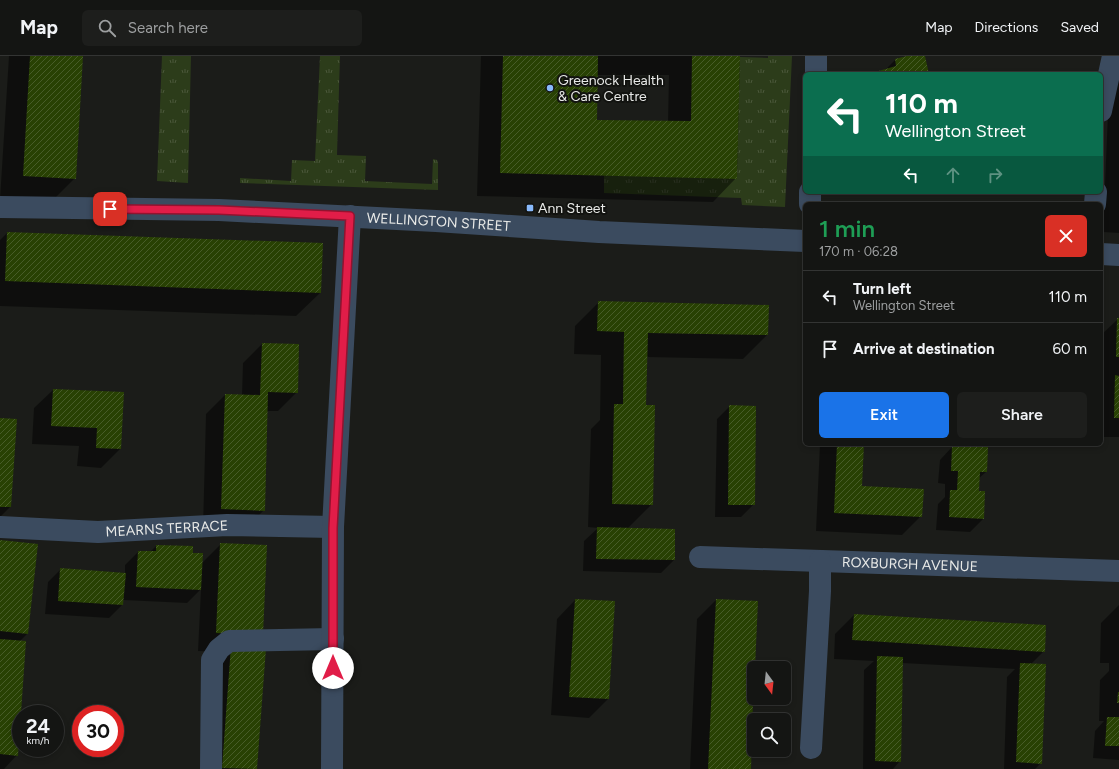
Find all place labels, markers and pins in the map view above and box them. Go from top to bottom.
place label: Greenock Health & Care Centre [558,72,664,105]
marker: Greenock Health & Care Centre [545,83,555,93]
pin [93,192,127,226]
place label: Ann Street [538,200,606,217]
marker: Ann Street [525,203,535,213]

